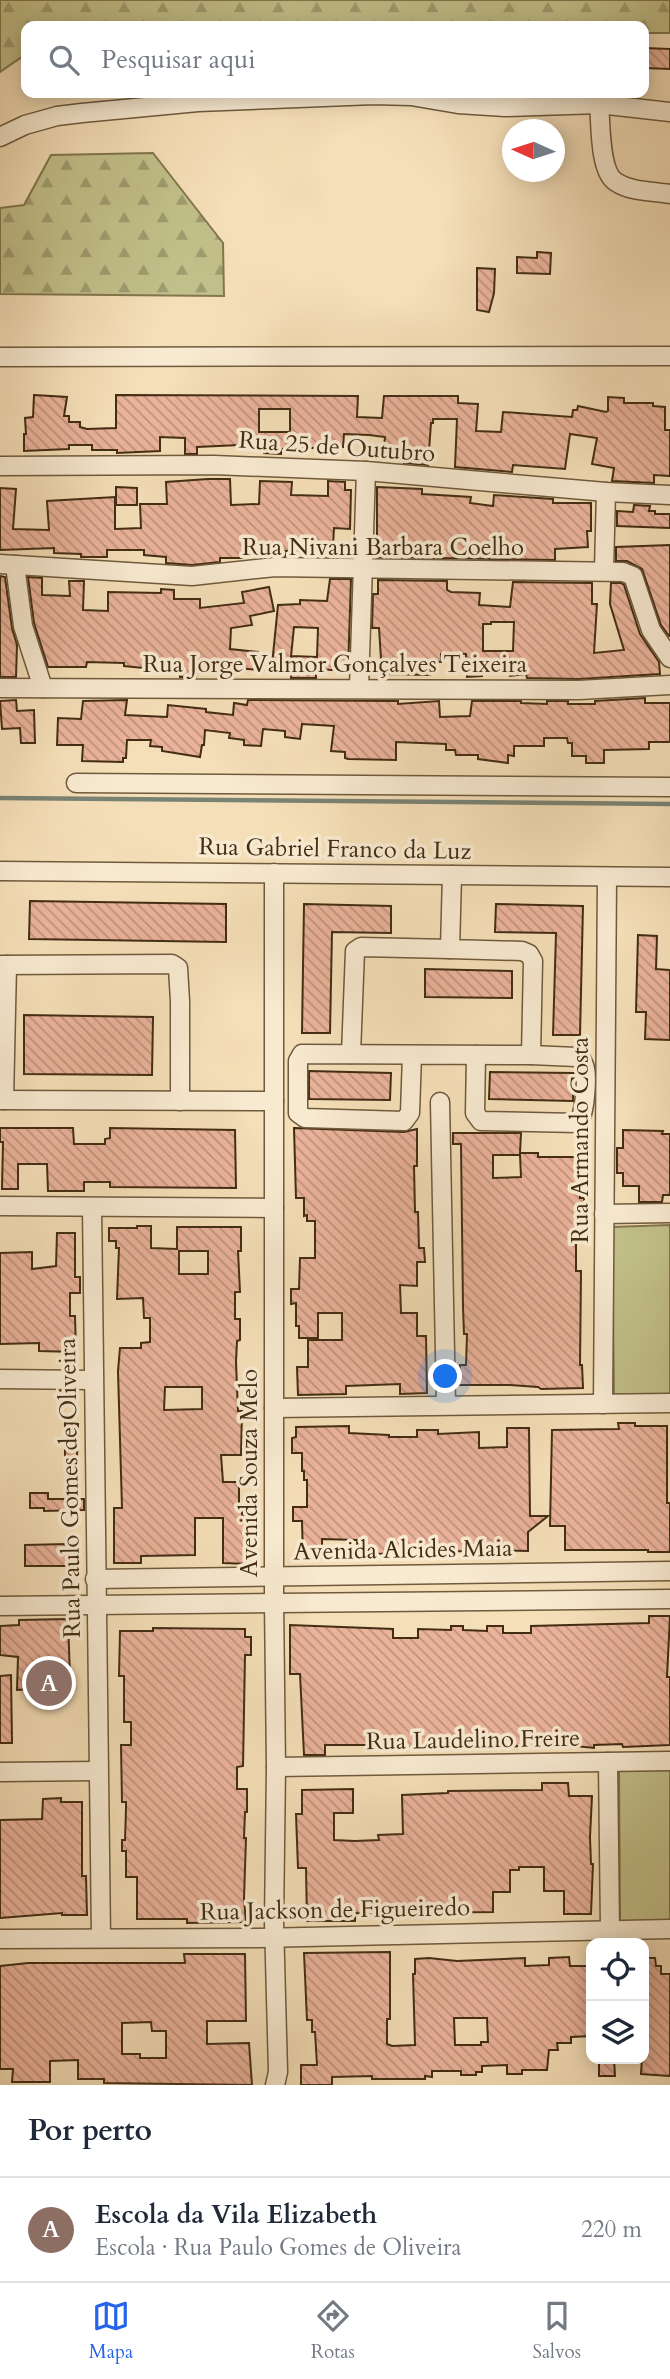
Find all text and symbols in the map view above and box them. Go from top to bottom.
search box [21,21,649,98]
icon: search [45,41,83,79]
text: Pesquisar aqui [101,42,256,77]
north arrow [502,119,565,182]
street label: Rua 25 de Outubro [238,424,436,470]
street label: Rua Nivani Barbara Coelho [242,531,524,564]
street label: Rua Jorge Valmor Gonçalves Teixeira [143,648,528,681]
street label: Rua Gabriel Franco da Luz [198,830,472,868]
street label: Rua Armando Costa [564,1036,597,1243]
street label: Rua Paulo Gomes de Oliveira [51,1337,89,1638]
your location [428,1359,462,1393]
street label: Avenida Souza Melo [233,1369,266,1577]
street label: Avenida Alcides Maia [293,1532,514,1568]
pin: A [26,1657,72,1709]
street label: Rua Laudelino Freire [366,1722,580,1758]
street label: Rua Jackson de Figueiredo [200,1891,470,1929]
map controls [586,1938,649,2064]
button: locate [586,1938,649,2001]
button: layers [586,2001,649,2064]
text: Por perto [28,2110,152,2151]
text: Escola da Vila Elizabeth [95,2197,377,2232]
text: A [42,2214,60,2245]
text: 220 m [581,2214,642,2245]
text: Escola · Rua Paulo Gomes de Oliveira [95,2232,461,2263]
tab: Mapa [89,2297,133,2365]
tab: Rotas [311,2297,355,2365]
tab: Salvos [532,2297,581,2365]

